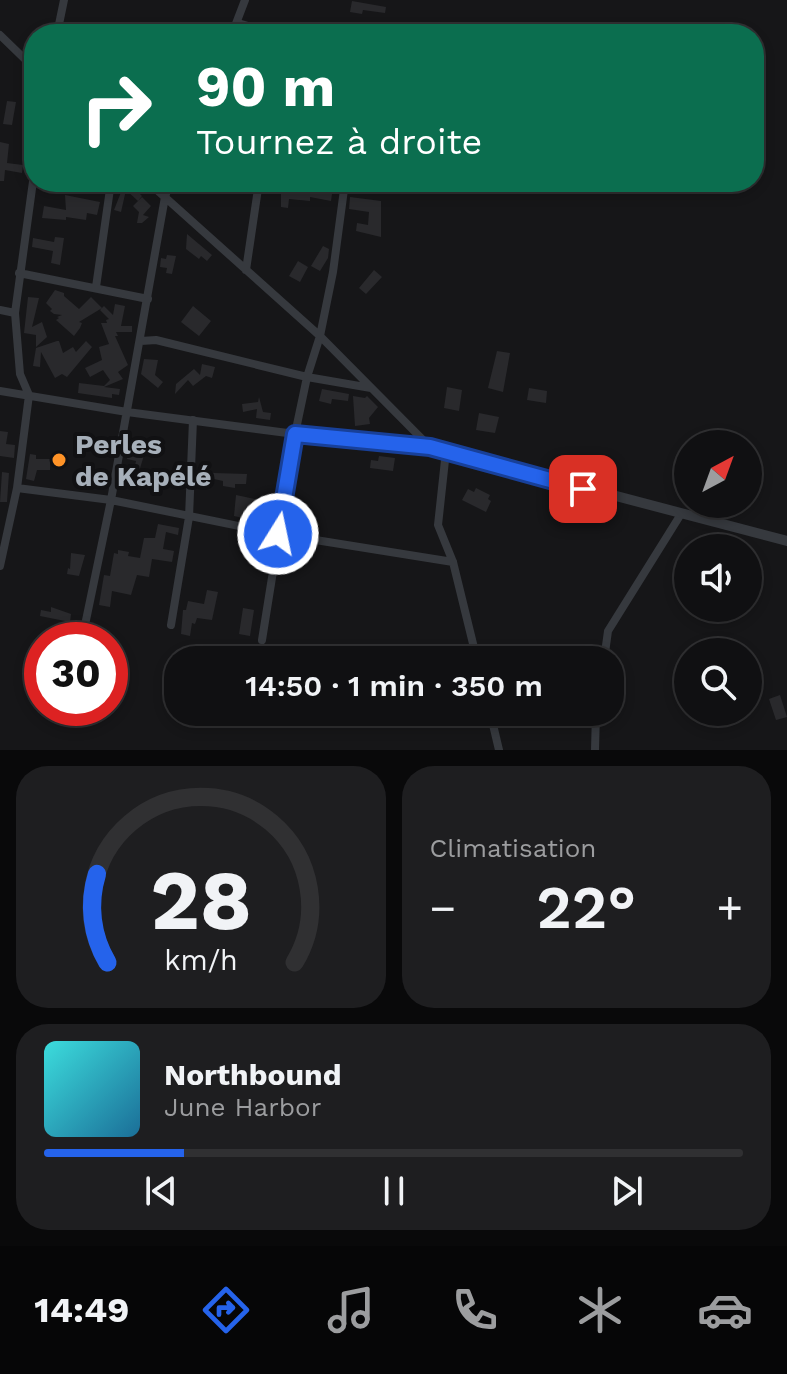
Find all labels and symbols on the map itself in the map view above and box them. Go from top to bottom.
place label: Perles de Kapélé [75,428,211,493]
north arrow [674,430,762,518]
marker: Perles de Kapélé [50,451,68,469]
pin [549,455,617,523]
position arrow [236,492,320,576]
speed limit sign: 30 [24,622,128,726]

